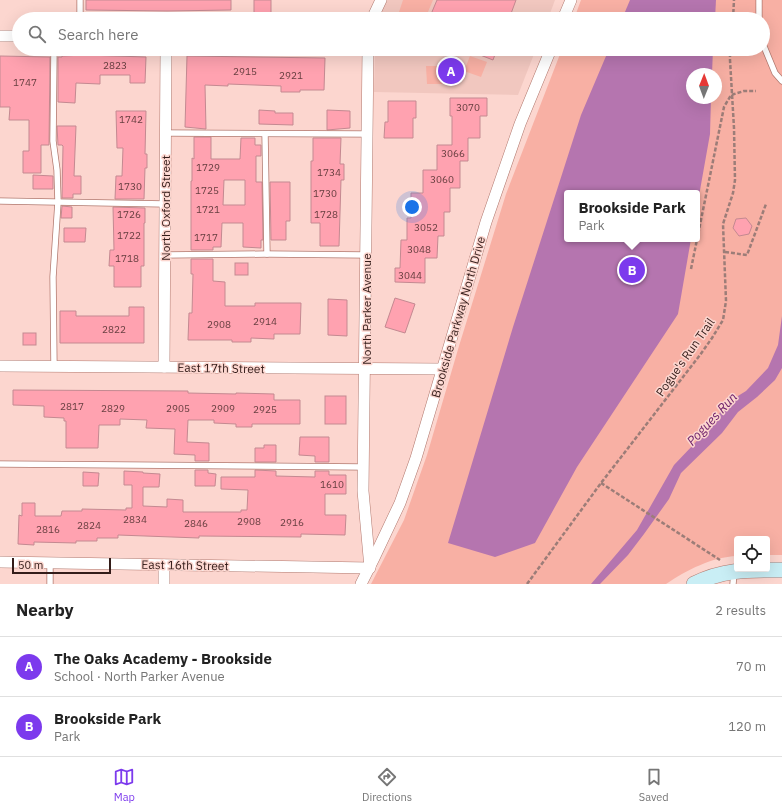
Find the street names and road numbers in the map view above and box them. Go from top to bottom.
street label: North Oxford Street [158,155,173,261]
street label: Brookside Parkway North Drive [428,234,488,399]
street label: North Parker Avenue [359,253,374,365]
street label: Pogue's Run Trail [652,315,718,399]
street label: East 17th Street [177,360,265,376]
street label: East 16th Street [141,557,229,573]

